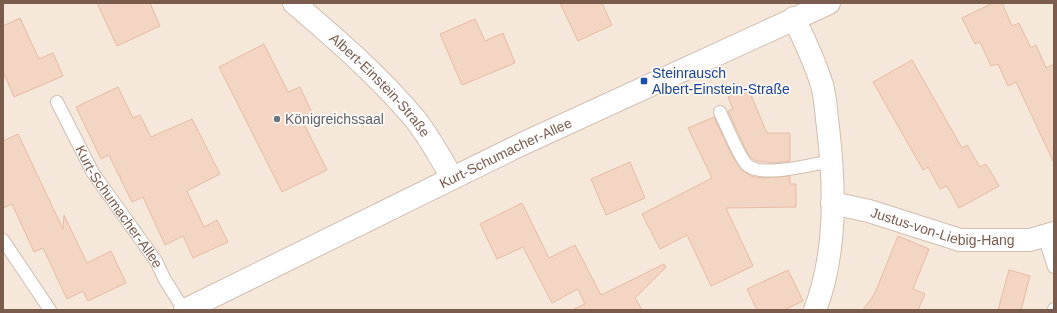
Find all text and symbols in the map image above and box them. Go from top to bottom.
street label: Albert-Einstein-Straße [326,30,433,140]
place label: Steinrausch Albert-Einstein-Straße [652,65,790,97]
marker: Steinrausch Albert-Einstein-Straße [639,76,649,86]
place label: Königreichssaal [285,111,384,127]
marker: Königreichssaal [272,114,282,124]
street label: Kurt-Schumacher-Allee [437,114,574,191]
street label: Kurt-Schumacher-Allee [72,143,166,271]
street label: Justus-von-Liebig-Hang [869,204,1015,248]

